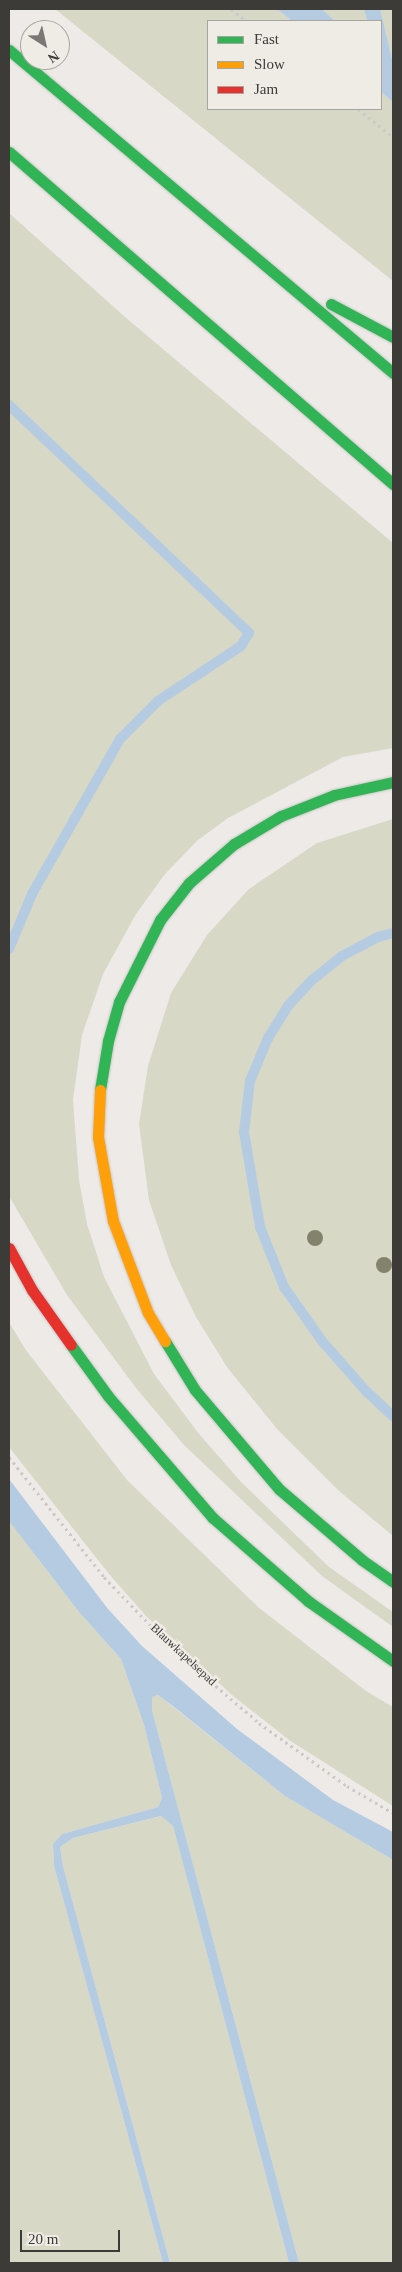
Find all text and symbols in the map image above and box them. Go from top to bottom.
north arrow [20,20,70,70]
legend [207,20,382,110]
text: Fast [254,31,279,47]
text: N [45,48,62,66]
text: Slow [254,56,285,72]
text: Jam [254,81,278,97]
street label: Blauwkapelsepad [147,1621,219,1689]
scale bar [22,2220,122,2252]
text: 20 m [28,2231,58,2247]

